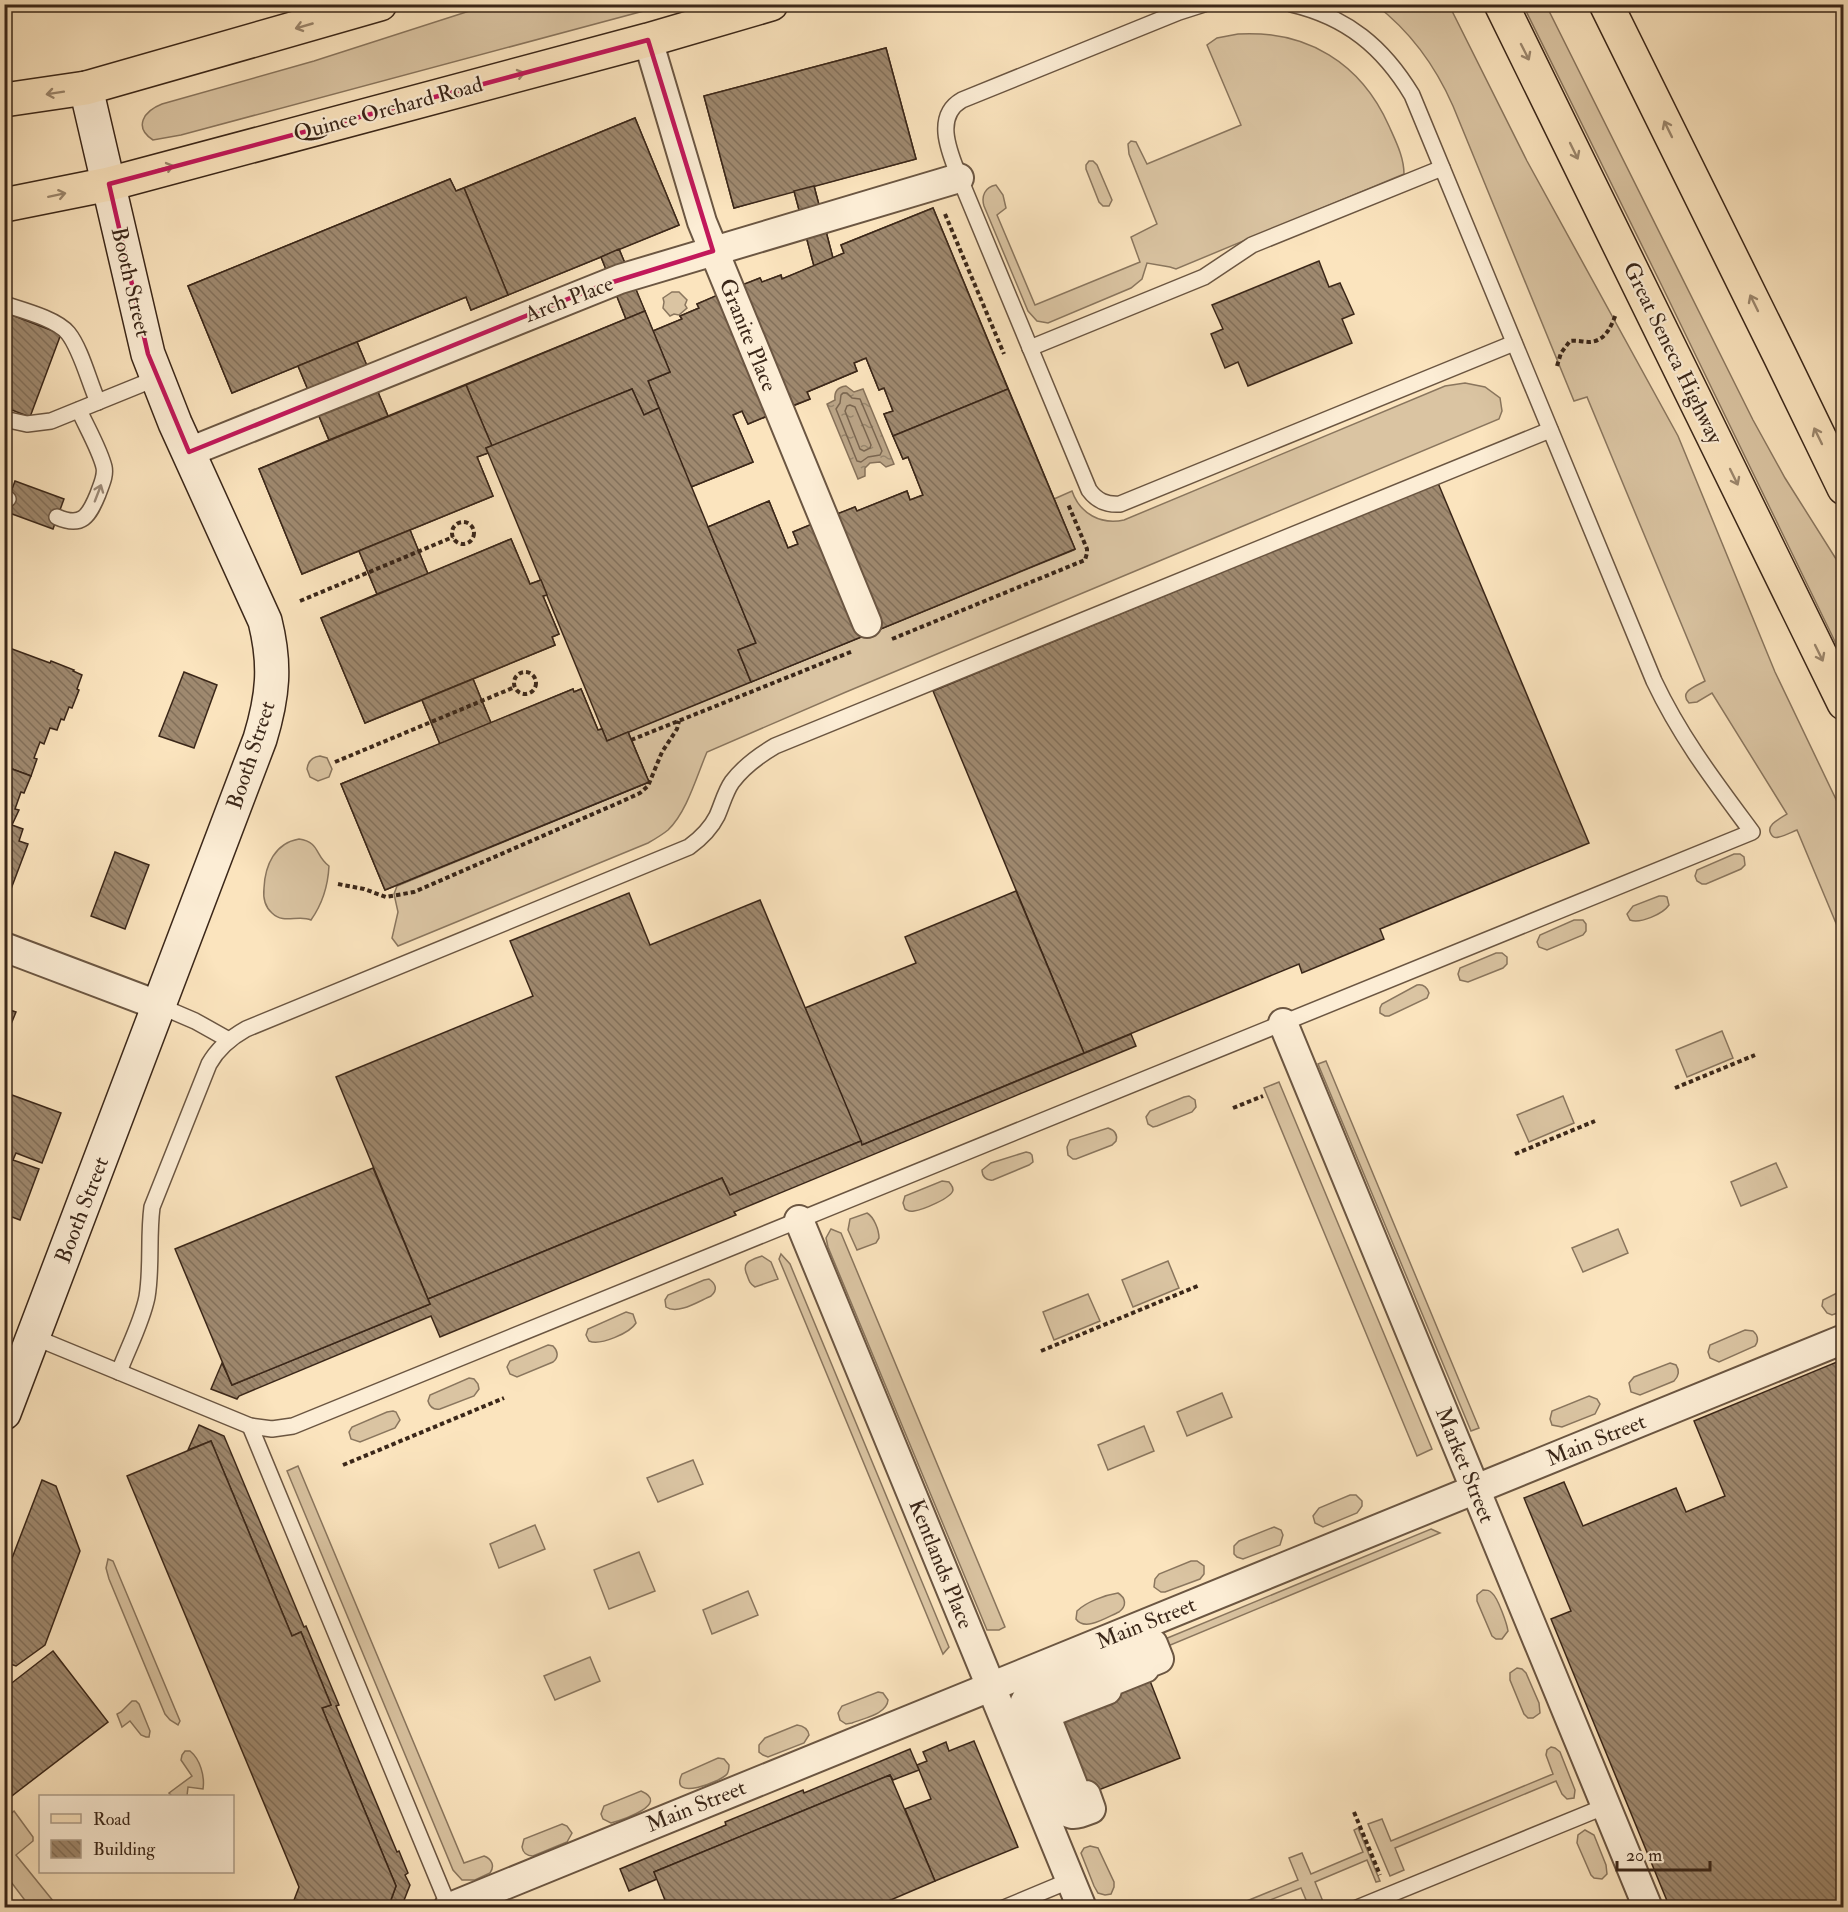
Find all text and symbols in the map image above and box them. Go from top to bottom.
one-way arrow [295,21,314,32]
one-way arrow [1520,42,1531,60]
one-way arrow [506,68,525,80]
street label: Quince Orchard Road [290,70,486,148]
one-way arrow [45,87,65,98]
one-way arrow [1661,120,1673,138]
one-way arrow [1569,142,1581,160]
one-way arrow [155,162,174,174]
one-way arrow [47,188,66,200]
street label: Booth Street [105,224,157,340]
street label: Great Seneca Highway [1617,257,1729,449]
street label: Arch Place [520,269,617,329]
street label: Granite Place [713,274,783,396]
one-way arrow [1748,295,1760,313]
one-way arrow [1812,427,1824,445]
one-way arrow [1728,468,1740,486]
one-way arrow [93,484,104,503]
one-way arrow [1814,643,1825,661]
street label: Booth Street [220,697,282,813]
street label: Booth Street [49,1153,115,1267]
street label: Market Street [1429,1403,1501,1527]
street label: Main Street [1542,1407,1650,1473]
street label: Kentlands Place [902,1495,980,1633]
street label: Main Street [1092,1590,1200,1656]
street label: Main Street [642,1773,750,1839]
legend [39,1795,234,1873]
text: Road [93,1808,131,1831]
scale bar [1617,1834,1710,1872]
text: Building [93,1838,156,1861]
text: 20 m [1626,1844,1662,1867]

